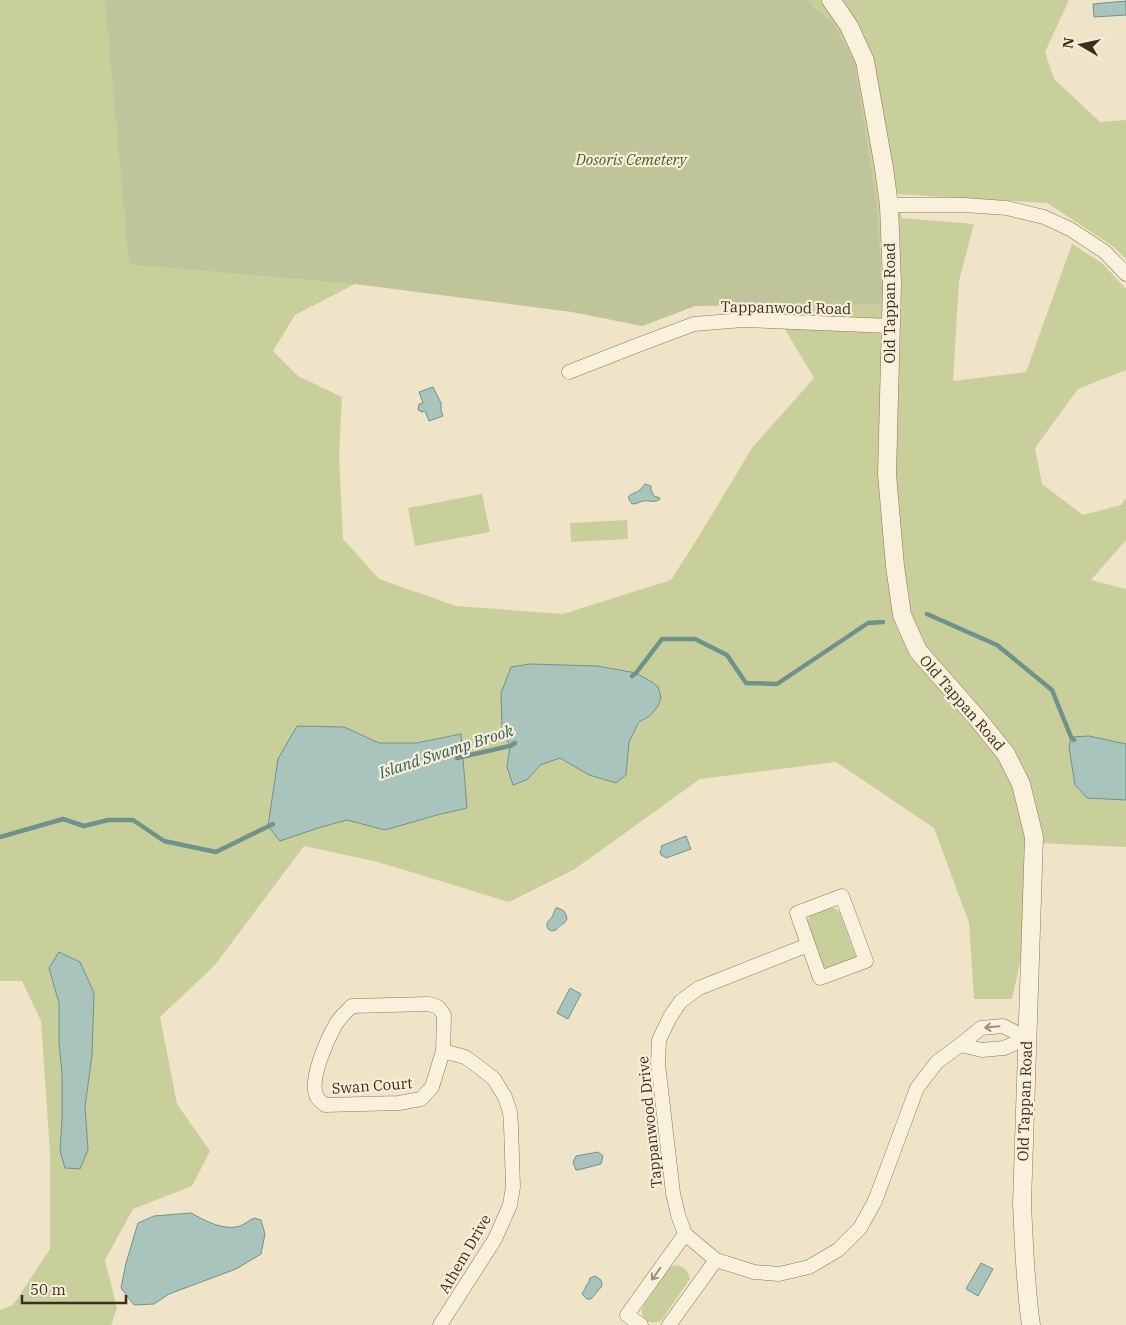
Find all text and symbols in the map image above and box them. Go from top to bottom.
north arrow [1056,20,1106,70]
text: N [1058,36,1078,50]
park label: Dosoris Cemetery [575,150,687,169]
street label: Old Tappan Road [880,243,899,363]
street label: Tappanwood Road [721,297,852,318]
street label: Old Tappan Road [916,651,1009,754]
water label: Island Swamp Brook [375,720,516,782]
one-way arrow [984,1022,1000,1031]
street label: Old Tappan Road [1013,1040,1036,1162]
street label: Tappanwood Drive [633,1055,666,1189]
street label: Swan Court [331,1073,413,1098]
street label: Athem Drive [434,1211,495,1297]
one-way arrow [651,1267,661,1281]
scale bar [22,1272,126,1304]
text: 50 m [30,1280,66,1299]

